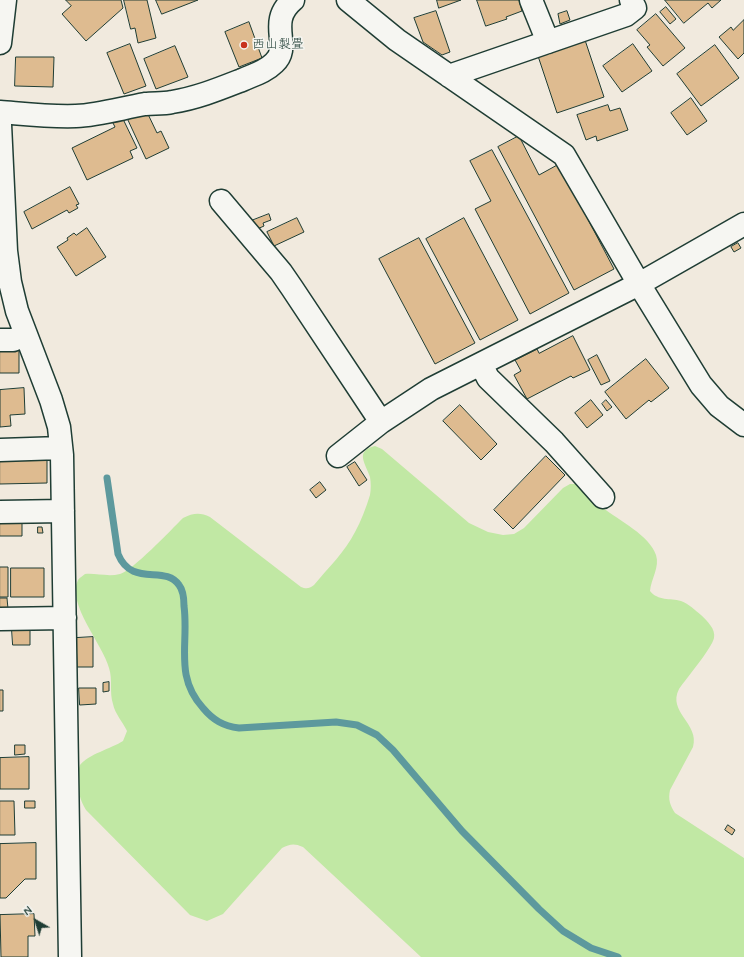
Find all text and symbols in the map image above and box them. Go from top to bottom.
place label: 西山製畳 [252,37,304,53]
marker: 西山製畳 [239,40,249,50]
north arrow [16,901,56,941]
text: N [21,904,36,919]

